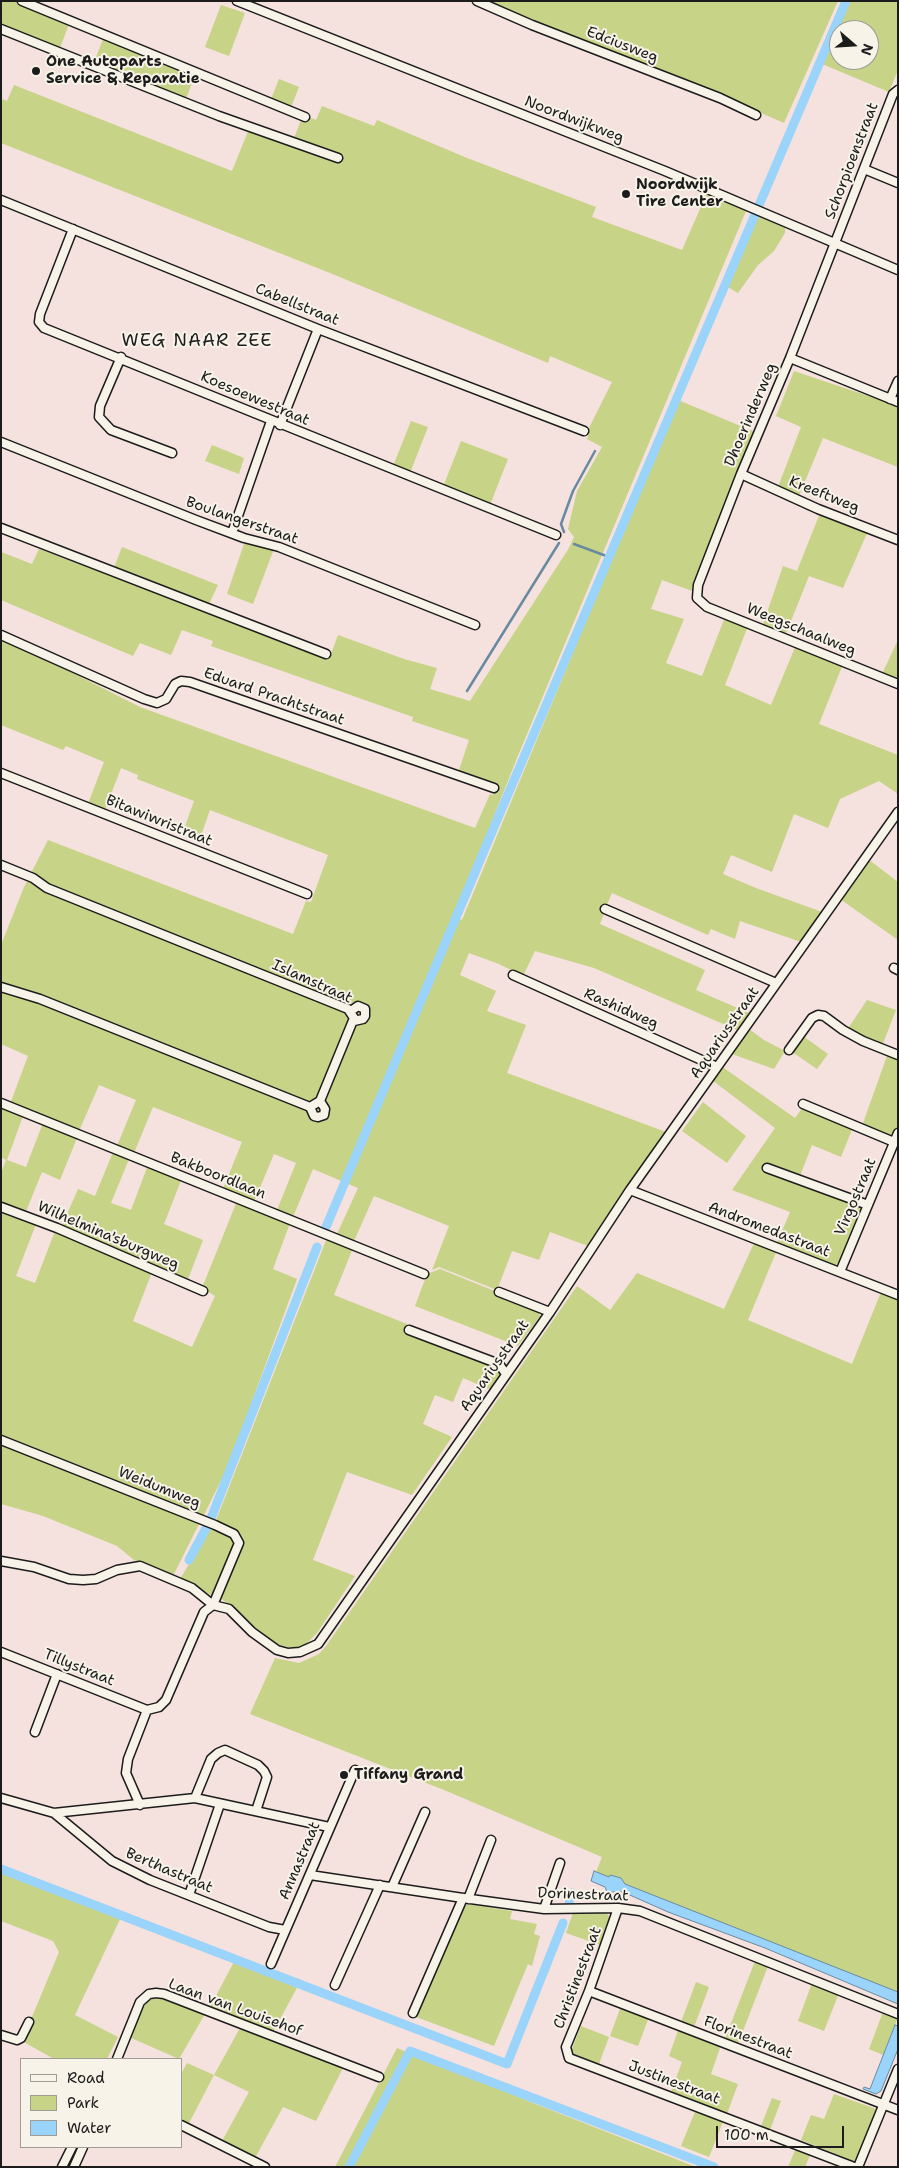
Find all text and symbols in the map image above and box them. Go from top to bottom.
north arrow [829,20,879,70]
street label: Edciusweg [584,23,660,67]
text: N [857,41,878,58]
place label: One Autoparts Service & Reparatie [46,53,200,88]
marker: One Autoparts Service & Reparatie [30,65,42,77]
street label: Noordwijkweg [522,93,626,147]
street label: Schorpioenstraat [821,100,883,222]
place label: Noordwijk Tire Center [636,176,723,211]
marker: Noordwijk Tire Center [620,188,632,200]
street label: Cabellstraat [252,280,342,330]
district label: WEG NAAR ZEE [120,330,274,352]
street label: Dhoerinderweg [721,360,781,470]
street label: Koesoewestraat [198,368,312,430]
street label: Kreeftweg [786,473,862,517]
street label: Boulangerstraat [183,493,301,549]
street label: Weegschaalweg [744,600,858,660]
street label: Eduard Prachtstraat [201,664,347,730]
street label: Bitawiwristraat [103,791,215,851]
street label: Islamstraat [269,956,355,1008]
street label: Aquariusstraat [687,984,763,1082]
street label: Rashidweg [581,985,661,1033]
street label: Bakboordlaan [168,1149,268,1203]
street label: Virgostraat [831,1155,881,1239]
street label: Wilhelmina'sburgweg [34,1198,182,1274]
street label: Andromedastraat [705,1198,833,1262]
street label: Aquariusstraat [457,1317,533,1415]
street label: Weidumweg [115,1463,203,1513]
street label: Tillystraat [41,1646,117,1690]
place label: Tiffany Grand [354,1766,463,1784]
marker: Tiffany Grand [338,1769,350,1781]
street label: Annastraat [275,1819,325,1903]
street label: Berthastraat [123,1845,215,1897]
street label: Dorinestraat [537,1884,629,1906]
street label: Christinestraat [550,1924,606,2032]
street label: Laan van Louisehof [166,1975,304,2041]
street label: Florinestraat [701,2013,795,2063]
street label: Justinestraat [626,2057,722,2109]
legend [20,2058,182,2148]
text: Road [67,2068,105,2088]
text: Park [67,2093,99,2113]
scale bar [719,2116,846,2148]
text: Water [67,2118,111,2138]
text: 100 m [724,2125,769,2145]

